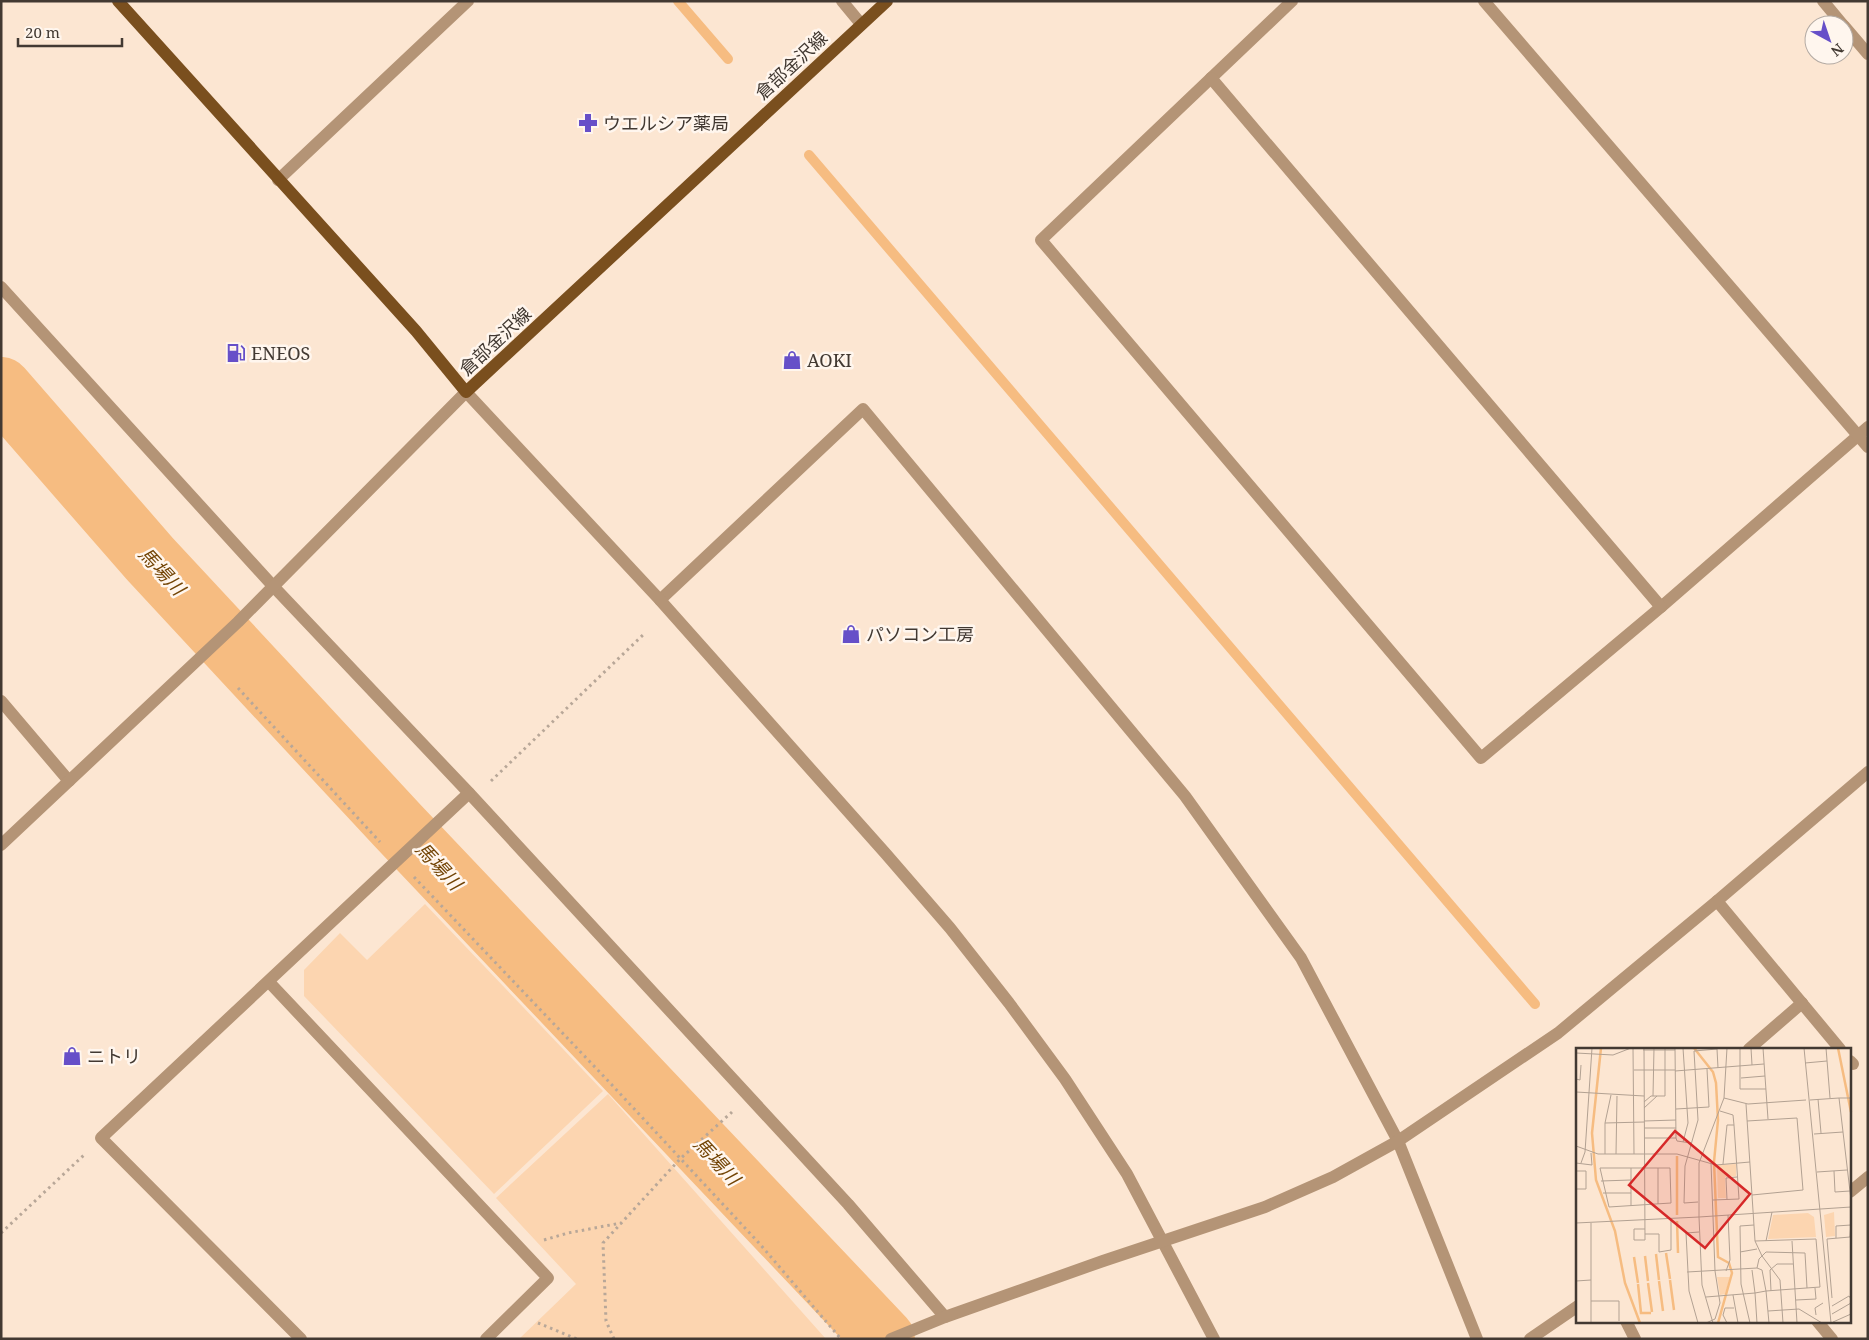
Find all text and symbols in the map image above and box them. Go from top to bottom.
scale bar [18,15,121,47]
north arrow [1804,15,1854,65]
text: 20 m [25,22,60,42]
street label: 倉部金沢線 [750,26,832,104]
text: N [1827,40,1848,61]
place label: ウエルシア薬局 [603,111,729,135]
pharmacy icon: ウエルシア薬局 [577,112,599,134]
street label: 倉部金沢線 [454,302,536,380]
place label: ENEOS [251,341,310,365]
fuel station icon: ENEOS [225,342,247,364]
place label: AOKI [807,348,852,372]
shop icon: AOKI [781,349,803,371]
water label: 馬場川 [133,541,192,602]
place label: パソコン工房 [866,622,974,646]
shop icon: パソコン工房 [840,623,862,645]
water label: 馬場川 [410,836,469,897]
place label: ニトリ [87,1044,141,1068]
shop icon: ニトリ [61,1045,83,1067]
inset map [1576,1048,1852,1322]
water label: 馬場川 [688,1131,747,1192]

